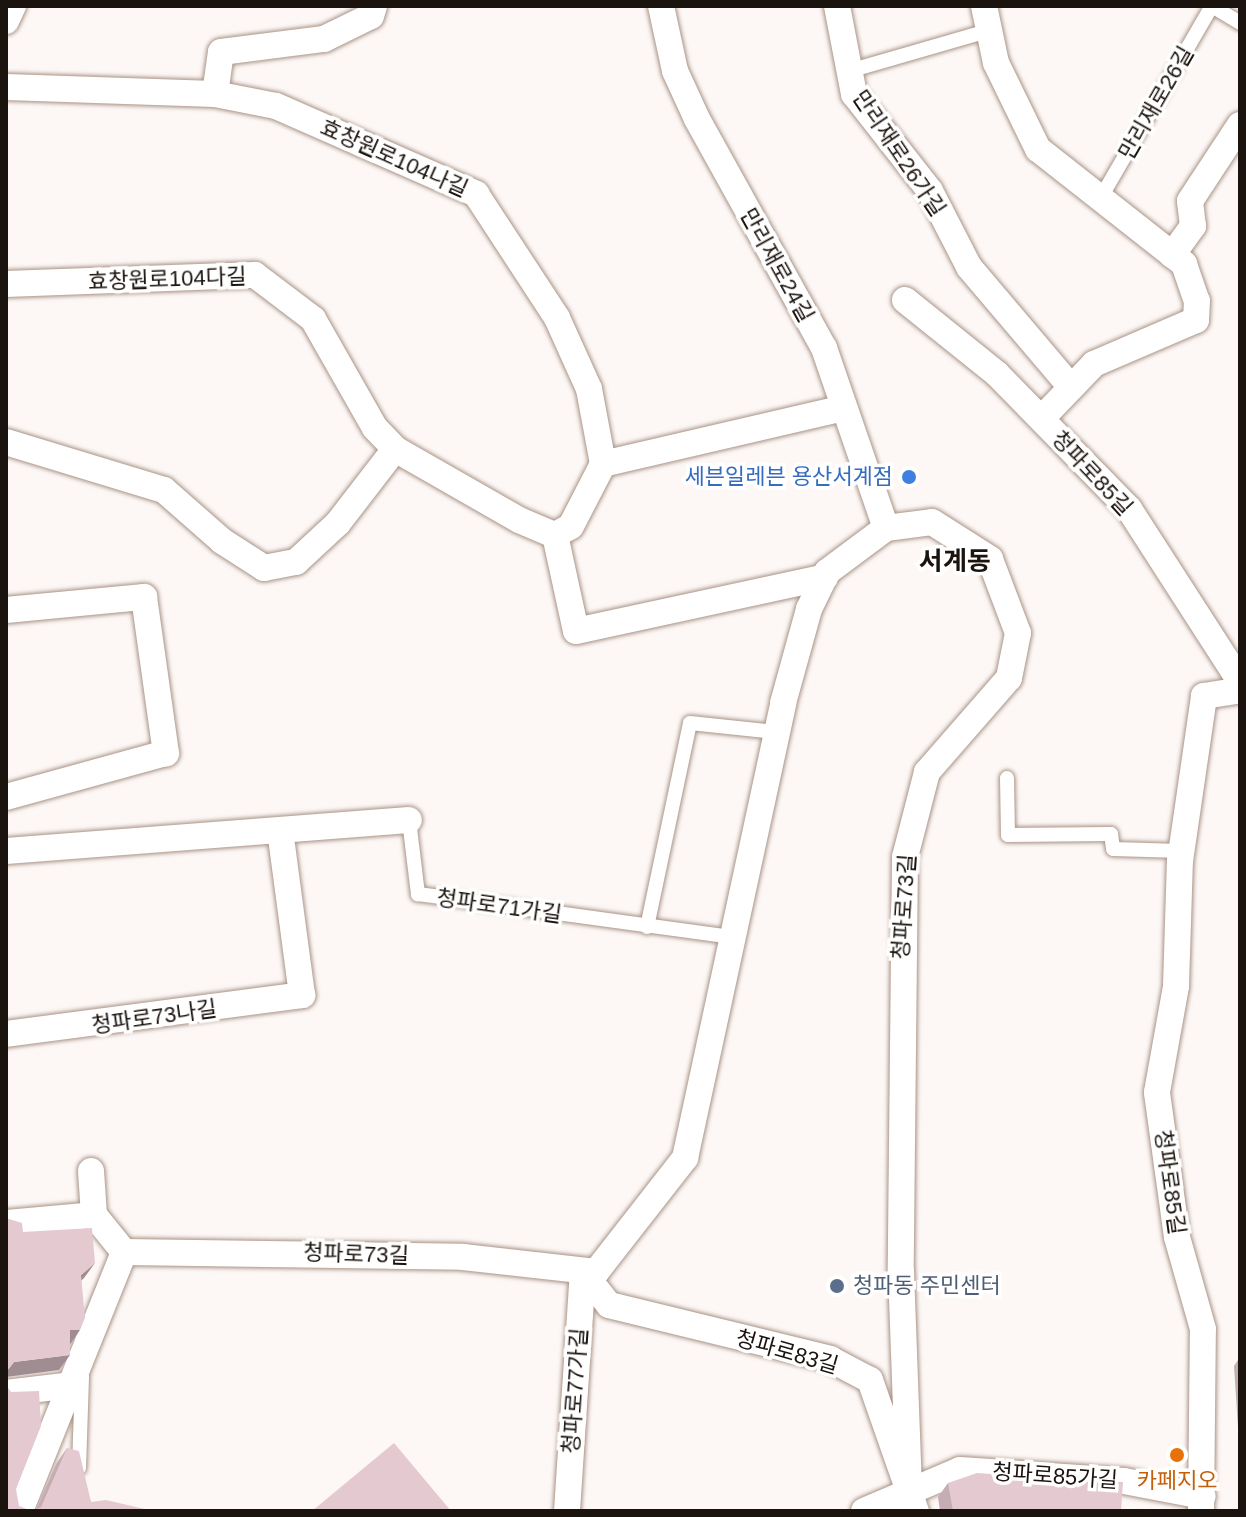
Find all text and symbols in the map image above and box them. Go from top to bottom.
street label: 만리재로26길 [1113,42,1199,164]
street label: 만리재로26가길 [847,85,951,221]
street label: 효창원로104나길 [316,114,472,202]
street label: 만리재로24길 [735,204,819,326]
street label: 효창원로104다길 [88,263,246,295]
street label: 청파로85길 [1046,425,1138,521]
place label: 세븐일레븐 용산서계점 [684,464,893,490]
marker: 세븐일레븐 용산서계점 [900,468,918,486]
district label: 서계동 [919,546,991,578]
street label: 청파로73길 [887,853,921,961]
street label: 청파로71가길 [435,884,563,928]
street label: 청파로73나길 [90,995,218,1039]
street label: 청파로85길 [1150,1128,1190,1236]
street label: 청파로73길 [303,1239,409,1269]
place label: 청파동 주민센터 [853,1273,1001,1299]
marker: 청파동 주민센터 [828,1277,846,1295]
street label: 청파로83길 [733,1325,841,1379]
street label: 청파로77가길 [557,1327,593,1455]
marker: 카페지오 [1168,1446,1186,1464]
street label: 청파로85가길 [991,1458,1119,1494]
place label: 카페지오 [1137,1468,1217,1494]

